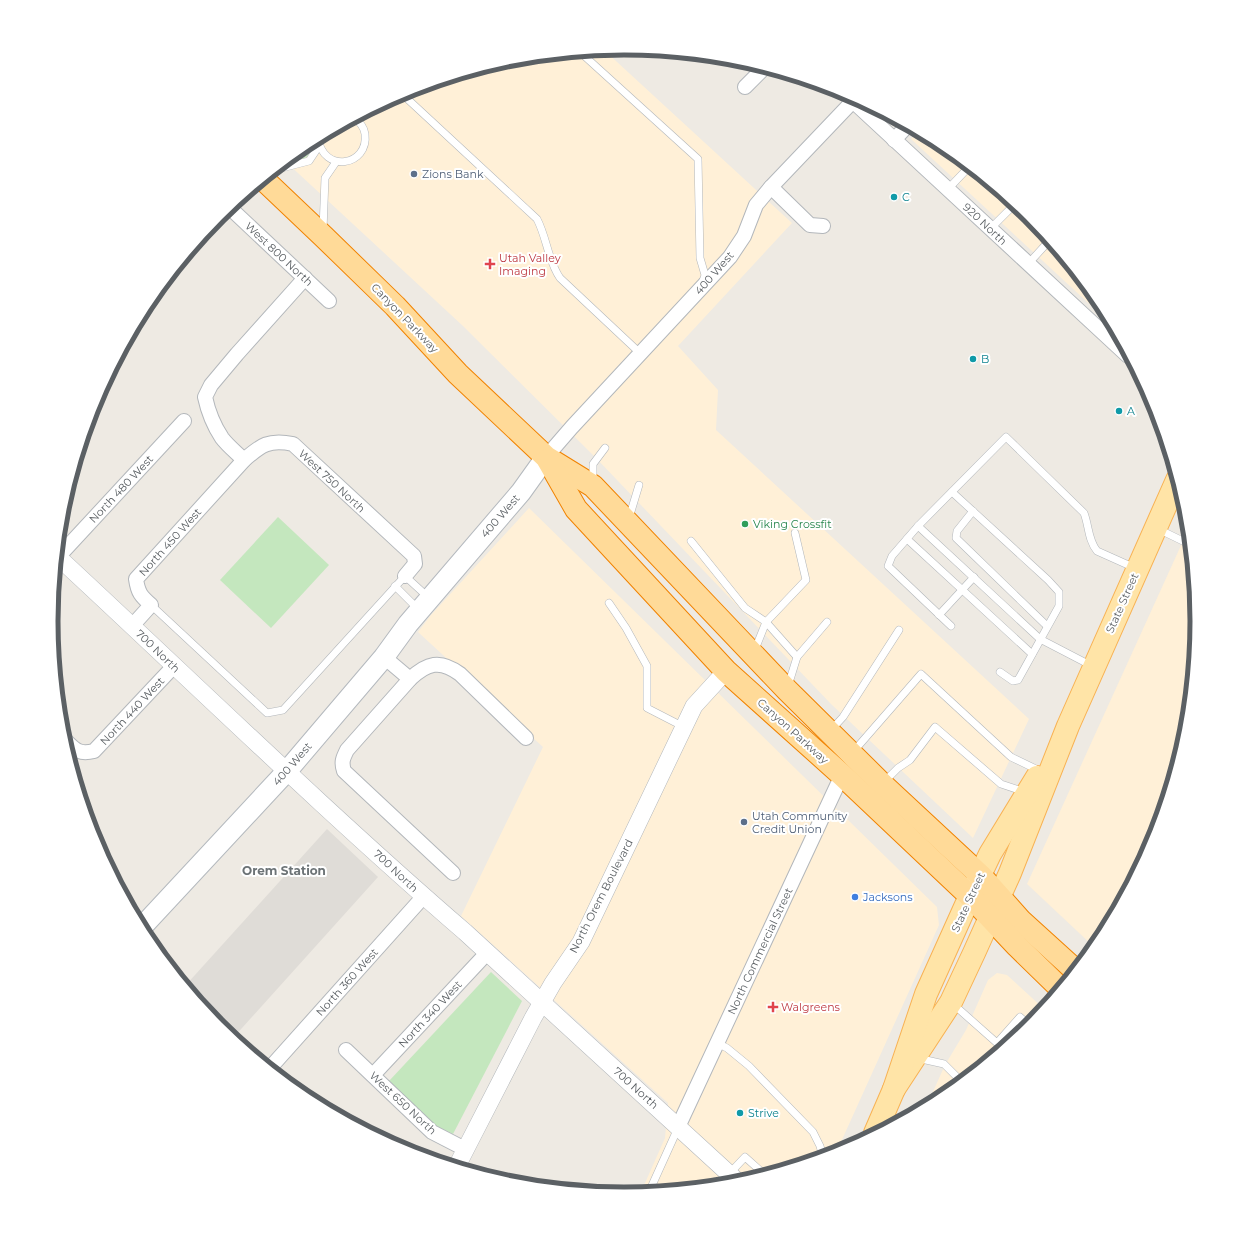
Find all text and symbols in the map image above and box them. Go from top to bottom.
place label: Zions Bank [422,167,484,181]
marker: Zions Bank [409,169,419,179]
place label: C [902,190,910,204]
marker: C [889,192,899,202]
street label: 920 North [960,200,1010,248]
street label: West 800 North [242,219,316,289]
street label: 400 West [691,248,737,298]
place label: Utah Valley Imaging [499,251,561,278]
marker: Utah Valley Imaging [484,258,496,270]
street label: Canyon Parkway [368,280,442,356]
place label: B [981,352,989,366]
marker: B [968,354,978,364]
place label: A [1127,404,1135,418]
marker: A [1114,406,1124,416]
street label: West 750 North [296,447,368,515]
street label: North 480 West [86,452,156,526]
street label: 400 West [477,491,523,541]
street label: North 450 West [136,505,205,579]
place label: Viking Crossfit [753,517,832,531]
marker: Viking Crossfit [740,519,750,529]
street label: State Street [1102,570,1142,635]
street label: 700 North [133,627,183,675]
street label: North 440 West [97,674,167,748]
street label: Canyon Parkway [755,695,832,767]
street label: 400 West [269,739,315,789]
place label: Utah Community Credit Union [752,809,847,836]
marker: Utah Community Credit Union [739,817,749,827]
street label: North Orem Boulevard [566,837,636,955]
street label: 700 North [371,847,421,895]
district label: Orem Station [242,863,326,878]
street label: State Street [948,869,988,934]
street label: North Commercial Street [724,885,796,1017]
place label: Jacksons [862,890,913,904]
marker: Jacksons [850,892,860,902]
street label: North 360 West [313,945,381,1019]
street label: North 340 West [395,977,465,1051]
place label: Walgreens [781,1000,841,1014]
marker: Walgreens [768,1002,778,1012]
street label: 700 North [610,1064,662,1112]
street label: West 650 North [367,1068,439,1138]
place label: Strive [748,1106,779,1120]
marker: Strive [735,1108,745,1118]

